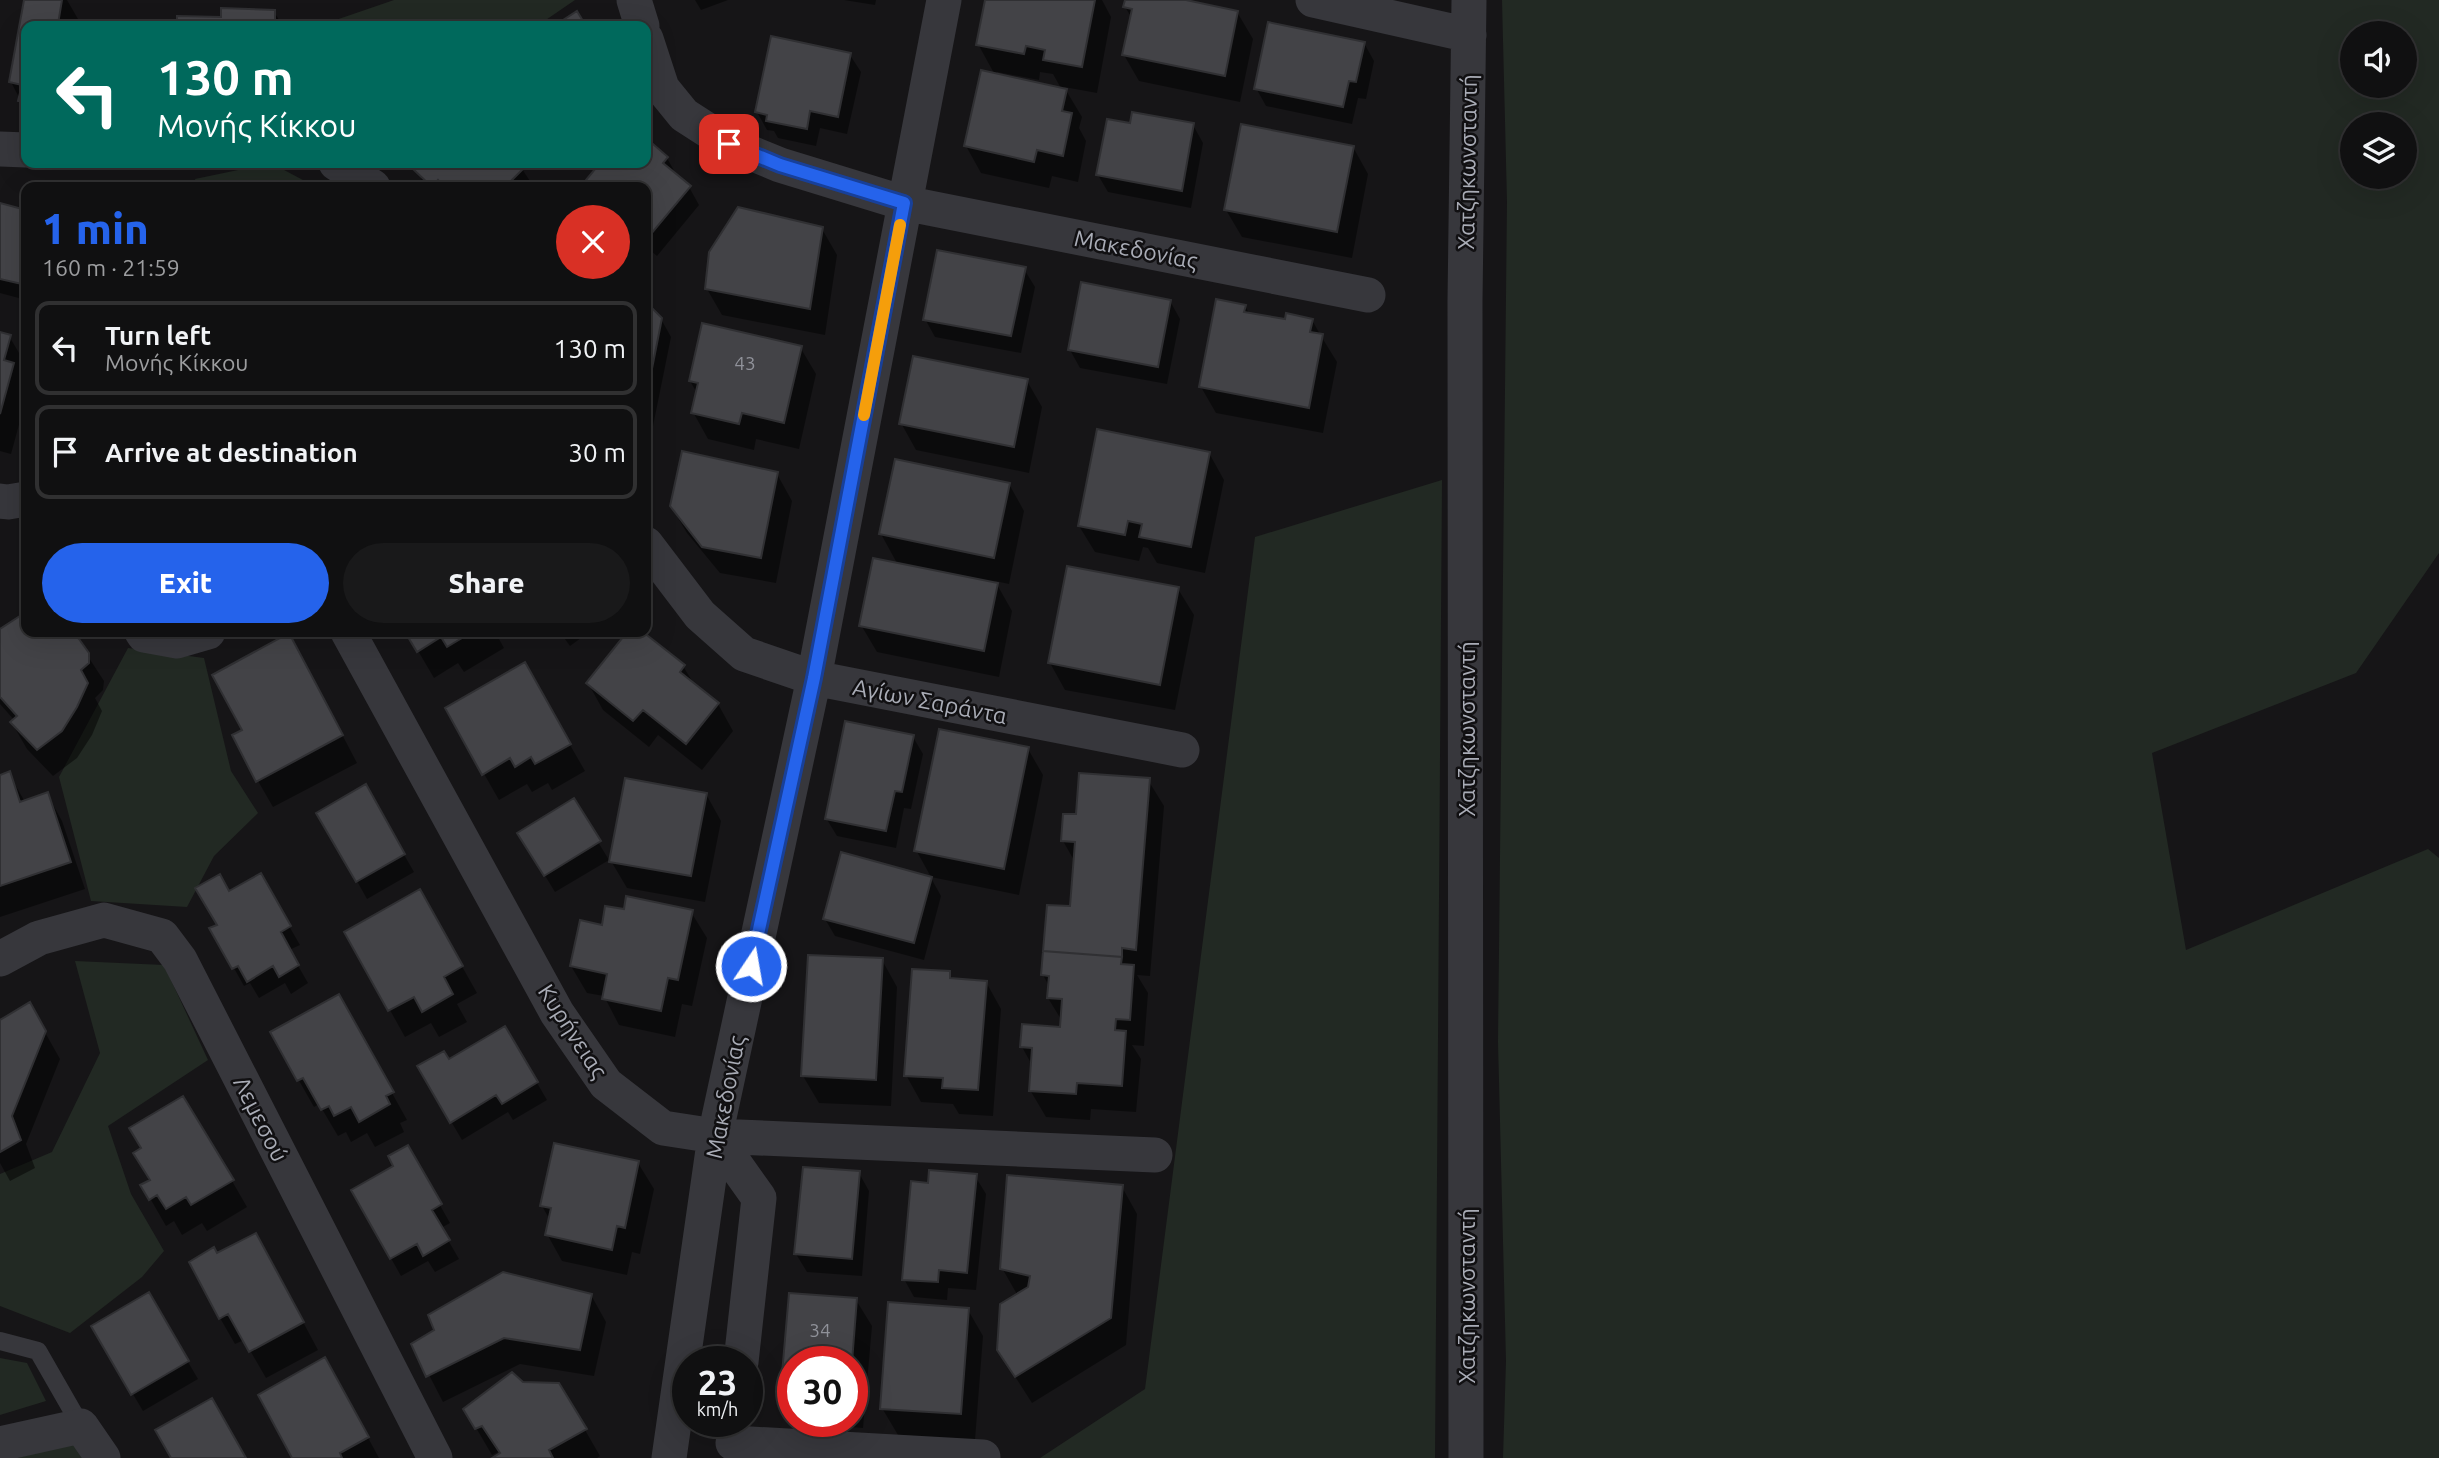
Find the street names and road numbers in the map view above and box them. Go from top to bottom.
street label: Χατζηκωνσταντή [1453,74,1482,250]
street label: Μακεδονίας [1072,225,1200,274]
street label: Χατζηκωνσταντή [1454,641,1480,817]
street label: Αγίων Σαράντα [851,674,1009,728]
street label: Κυρήνειας [533,980,612,1083]
street label: Μακεδονίας [701,1033,750,1161]
street label: Λεμεσού [229,1073,293,1165]
street label: Χατζηκωνσταντή [1454,1208,1480,1384]

